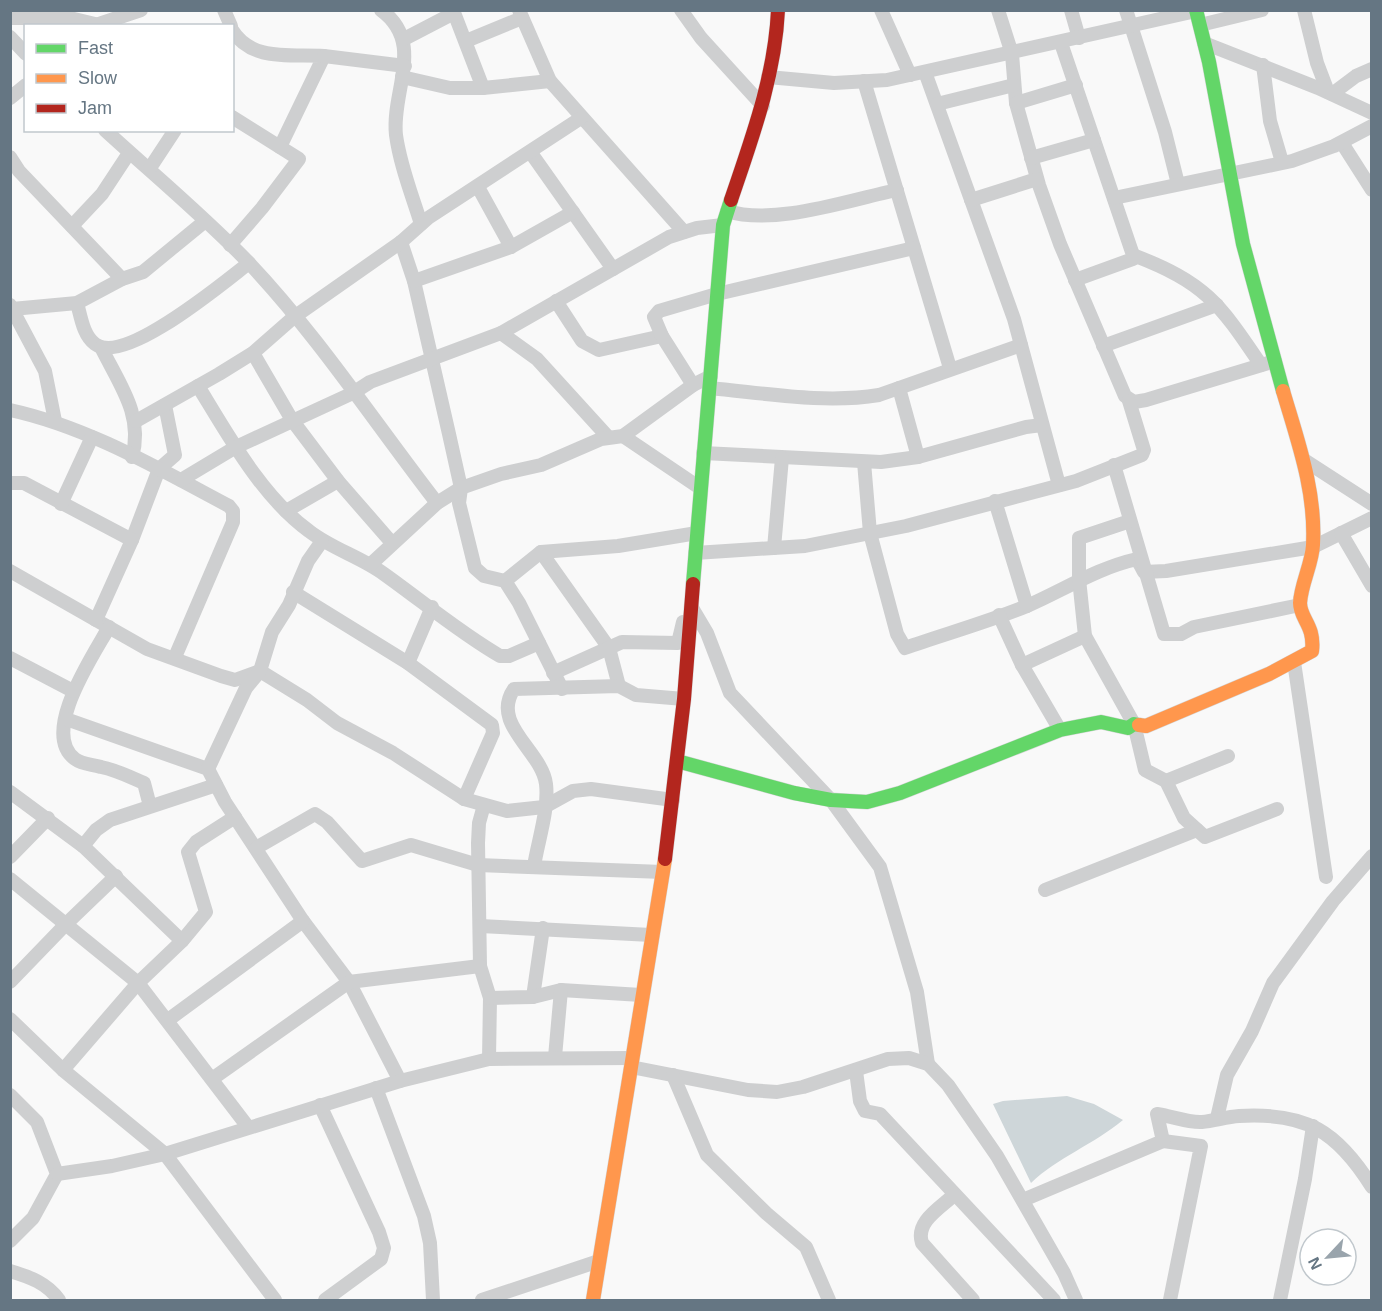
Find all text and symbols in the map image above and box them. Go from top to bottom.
legend [24,24,234,132]
text: Fast [78,38,113,58]
text: Slow [78,68,118,88]
text: Jam [78,98,112,118]
north arrow [1298,1227,1358,1287]
text: N [1305,1254,1325,1272]

